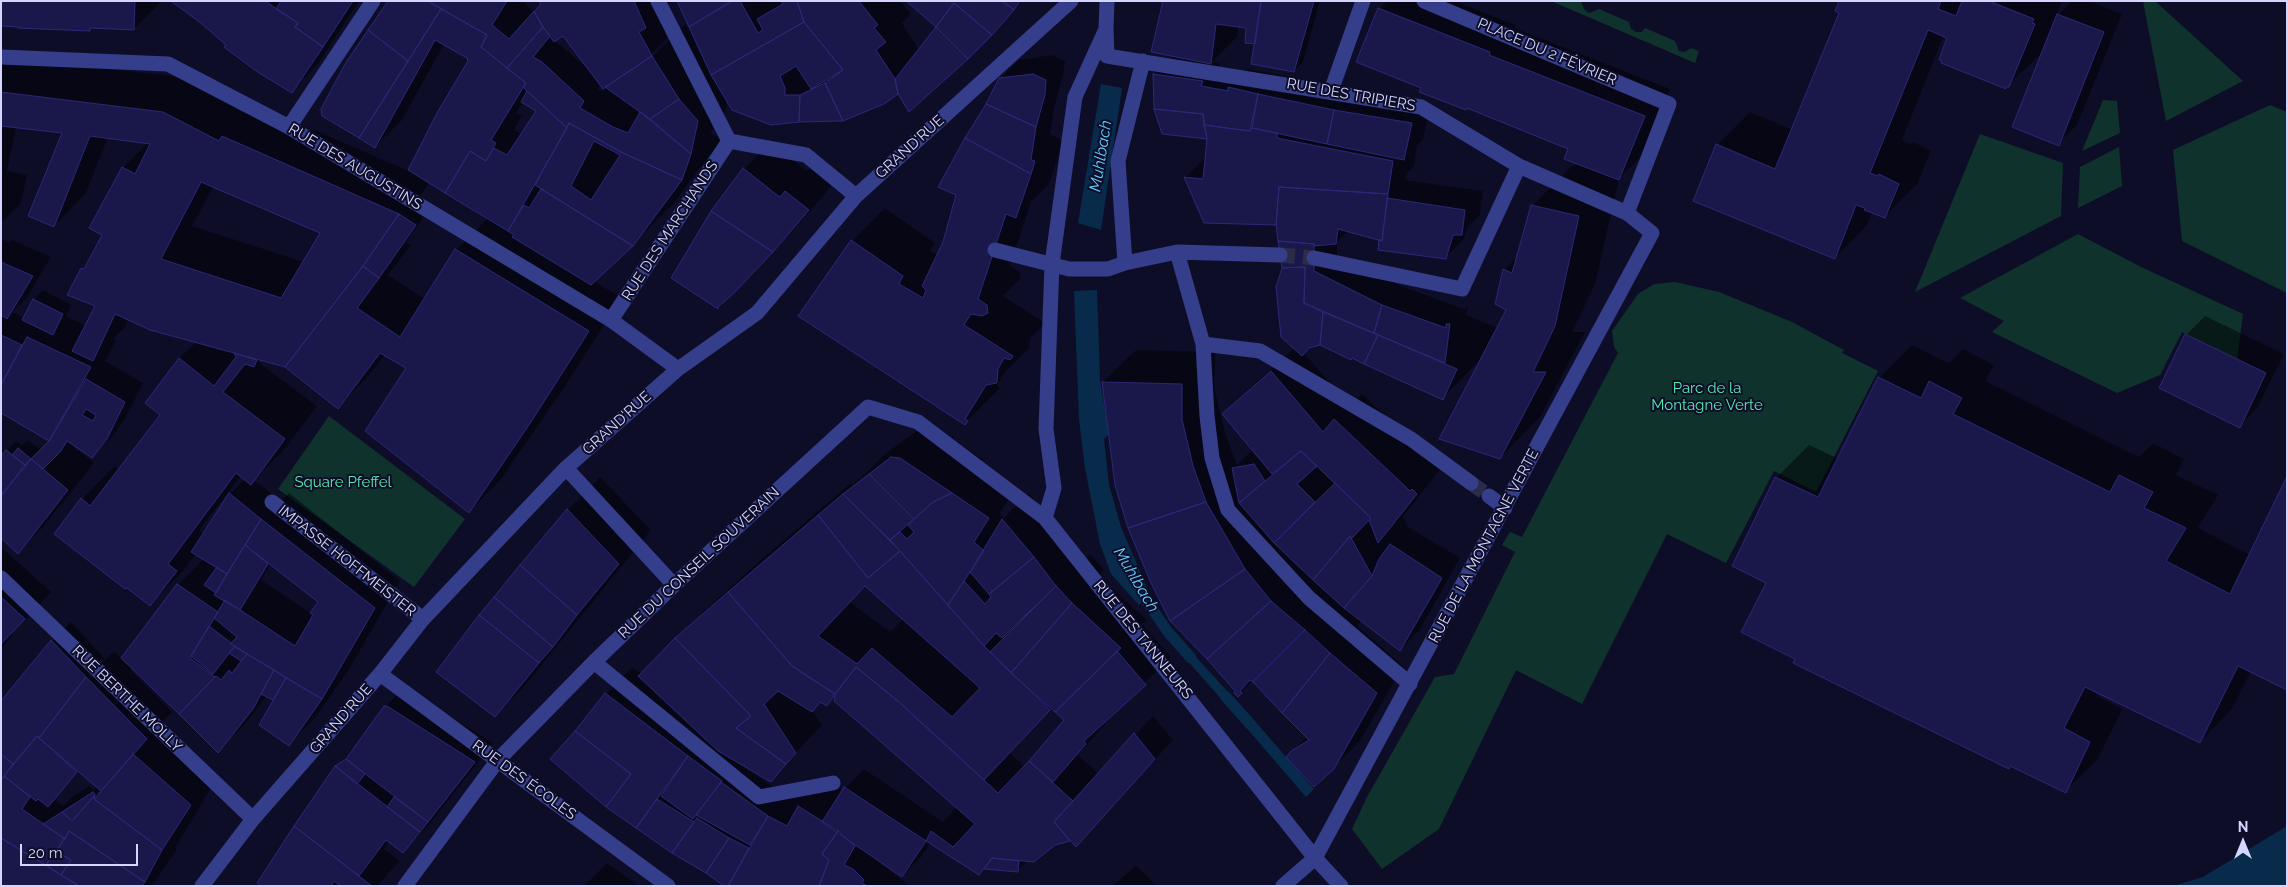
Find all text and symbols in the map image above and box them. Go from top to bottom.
street label: PLACE DU 2 FÉVRIER [1475,15,1619,89]
street label: RUE DES TRIPIERS [1285,75,1417,115]
street label: GRAND'RUE [872,111,948,183]
water label: Muhlbach [1086,119,1116,193]
street label: RUE DES AUGUSTINS [285,120,425,214]
street label: RUE DES MARCHANDS [618,158,722,304]
park label: Parc de la Montagne Verte [1651,379,1763,414]
street label: GRAND'RUE [579,387,655,459]
street label: RUE DE LA MONTAGNE VERTE [1425,446,1543,646]
park label: Square Pfeffel [294,473,392,491]
street label: RUE DU CONSEIL SOUVERAIN [615,484,783,642]
street label: IMPASSE HOFFMEISTER [275,502,419,620]
water label: Muhlbach [1109,544,1163,616]
street label: RUE DES TANNEURS [1090,577,1196,703]
street label: RUE BERTHE MOLLY [68,642,186,756]
street label: GRAND'RUE [306,681,376,757]
street label: RUE DES ÉCOLES [469,736,579,824]
north arrow [2218,817,2268,867]
text: N [2238,819,2248,835]
scale bar [22,834,140,866]
text: 20 m [28,844,63,862]

